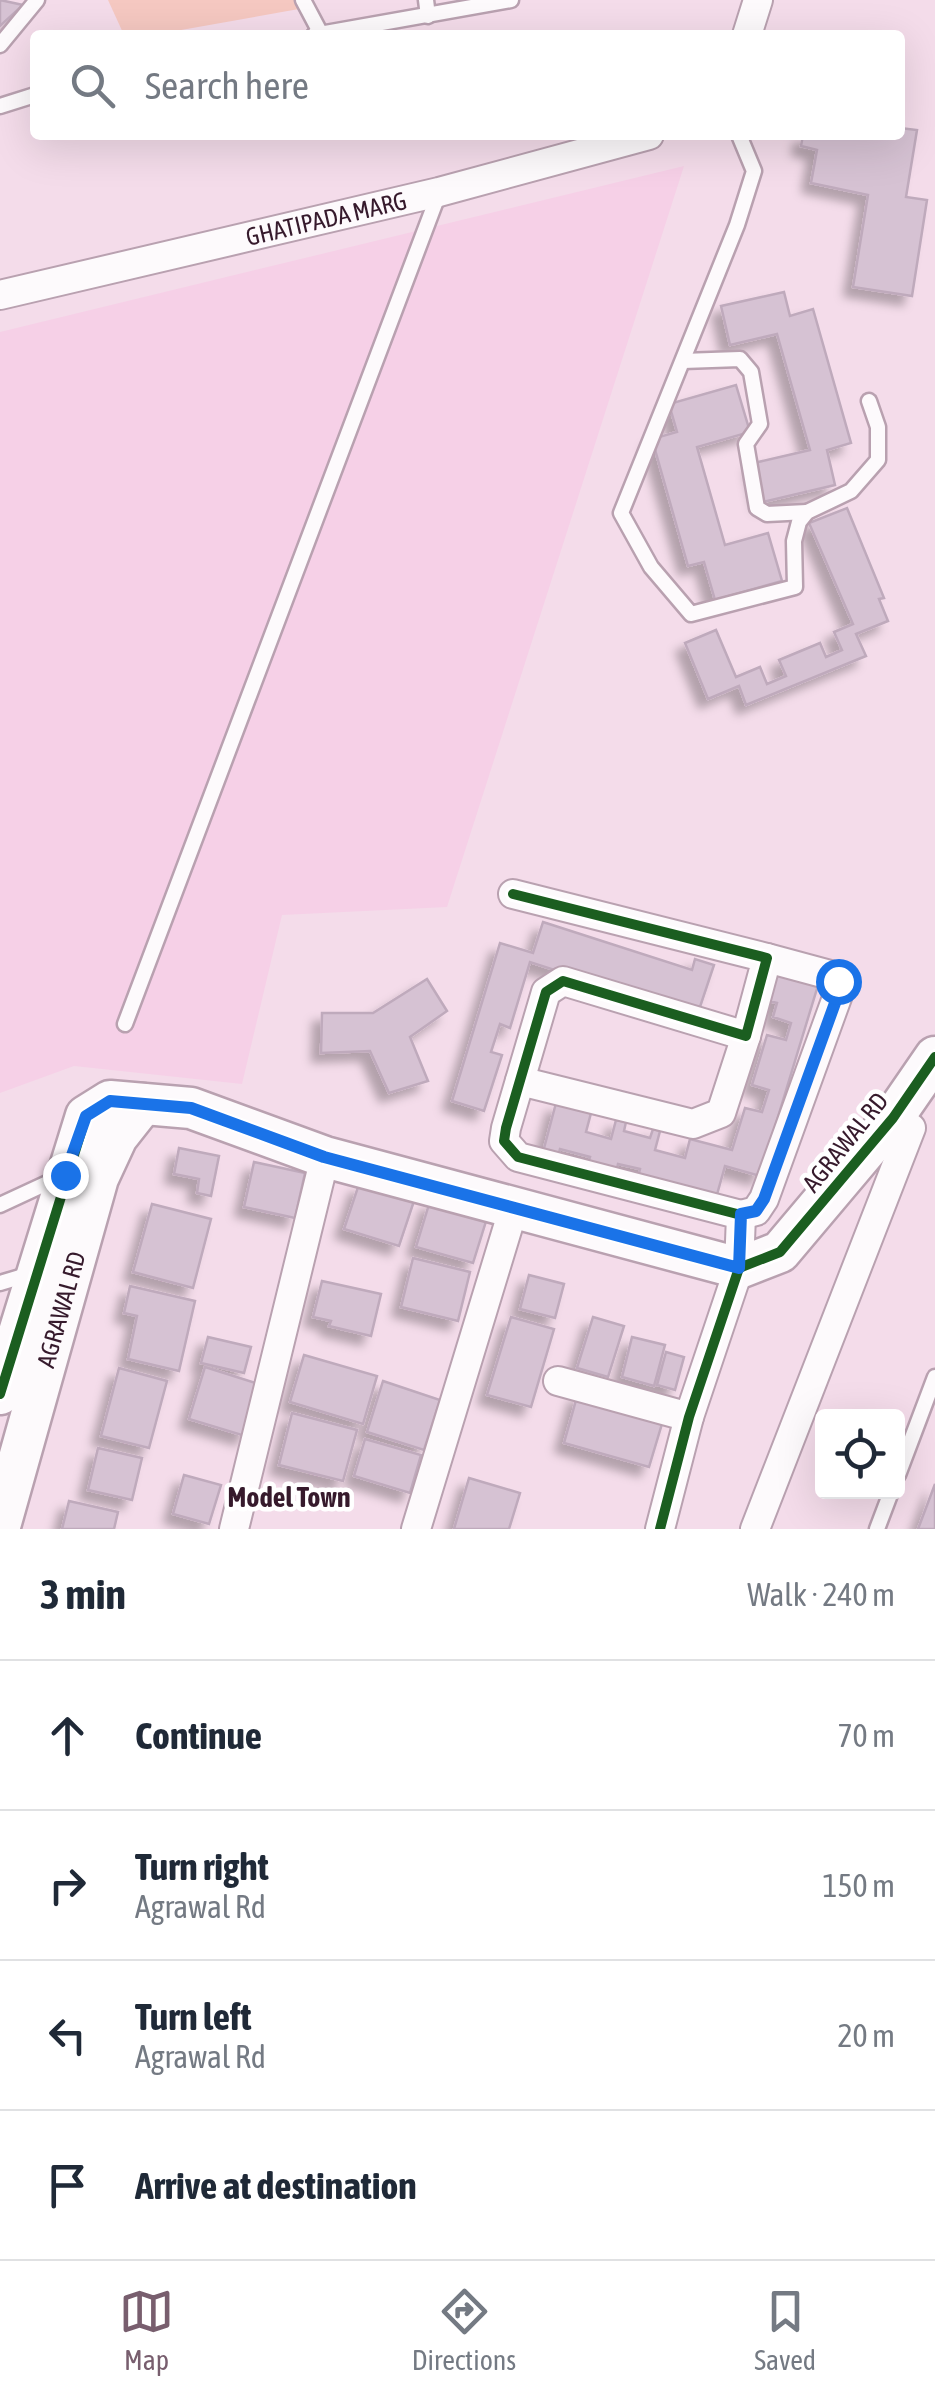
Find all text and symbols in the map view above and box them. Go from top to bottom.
search box [30,30,905,140]
icon: search [65,58,120,113]
text: Search here [145,64,309,107]
street label: GHATIPADA MARG [243,186,409,251]
route start [816,959,862,1005]
street label: AGRAWAL RD [797,1087,893,1197]
route end [43,1153,89,1199]
street label: AGRAWAL RD [31,1248,91,1371]
map controls [815,1409,905,1499]
button: locate [815,1409,905,1499]
district label: Model Town [228,1481,350,1513]
text: 3 min [40,1570,126,1618]
text: Walk · 240 m [747,1576,895,1613]
icon: ahead [40,1708,95,1763]
text: Continue [135,1714,262,1757]
text: 70 m [837,1717,895,1754]
text: Turn right [135,1845,269,1888]
icon: right [40,1858,95,1913]
text: 150 m [822,1867,895,1904]
text: Agrawal Rd [135,1888,266,1925]
text: Turn left [135,1995,251,2038]
icon: left [40,2008,95,2063]
text: 20 m [837,2017,895,2054]
text: Agrawal Rd [135,2038,266,2075]
icon: arrive [40,2158,95,2213]
text: Arrive at destination [135,2164,417,2207]
tab: Map [119,2284,174,2376]
tab: Directions [412,2284,516,2376]
tab: Saved [754,2284,816,2376]

